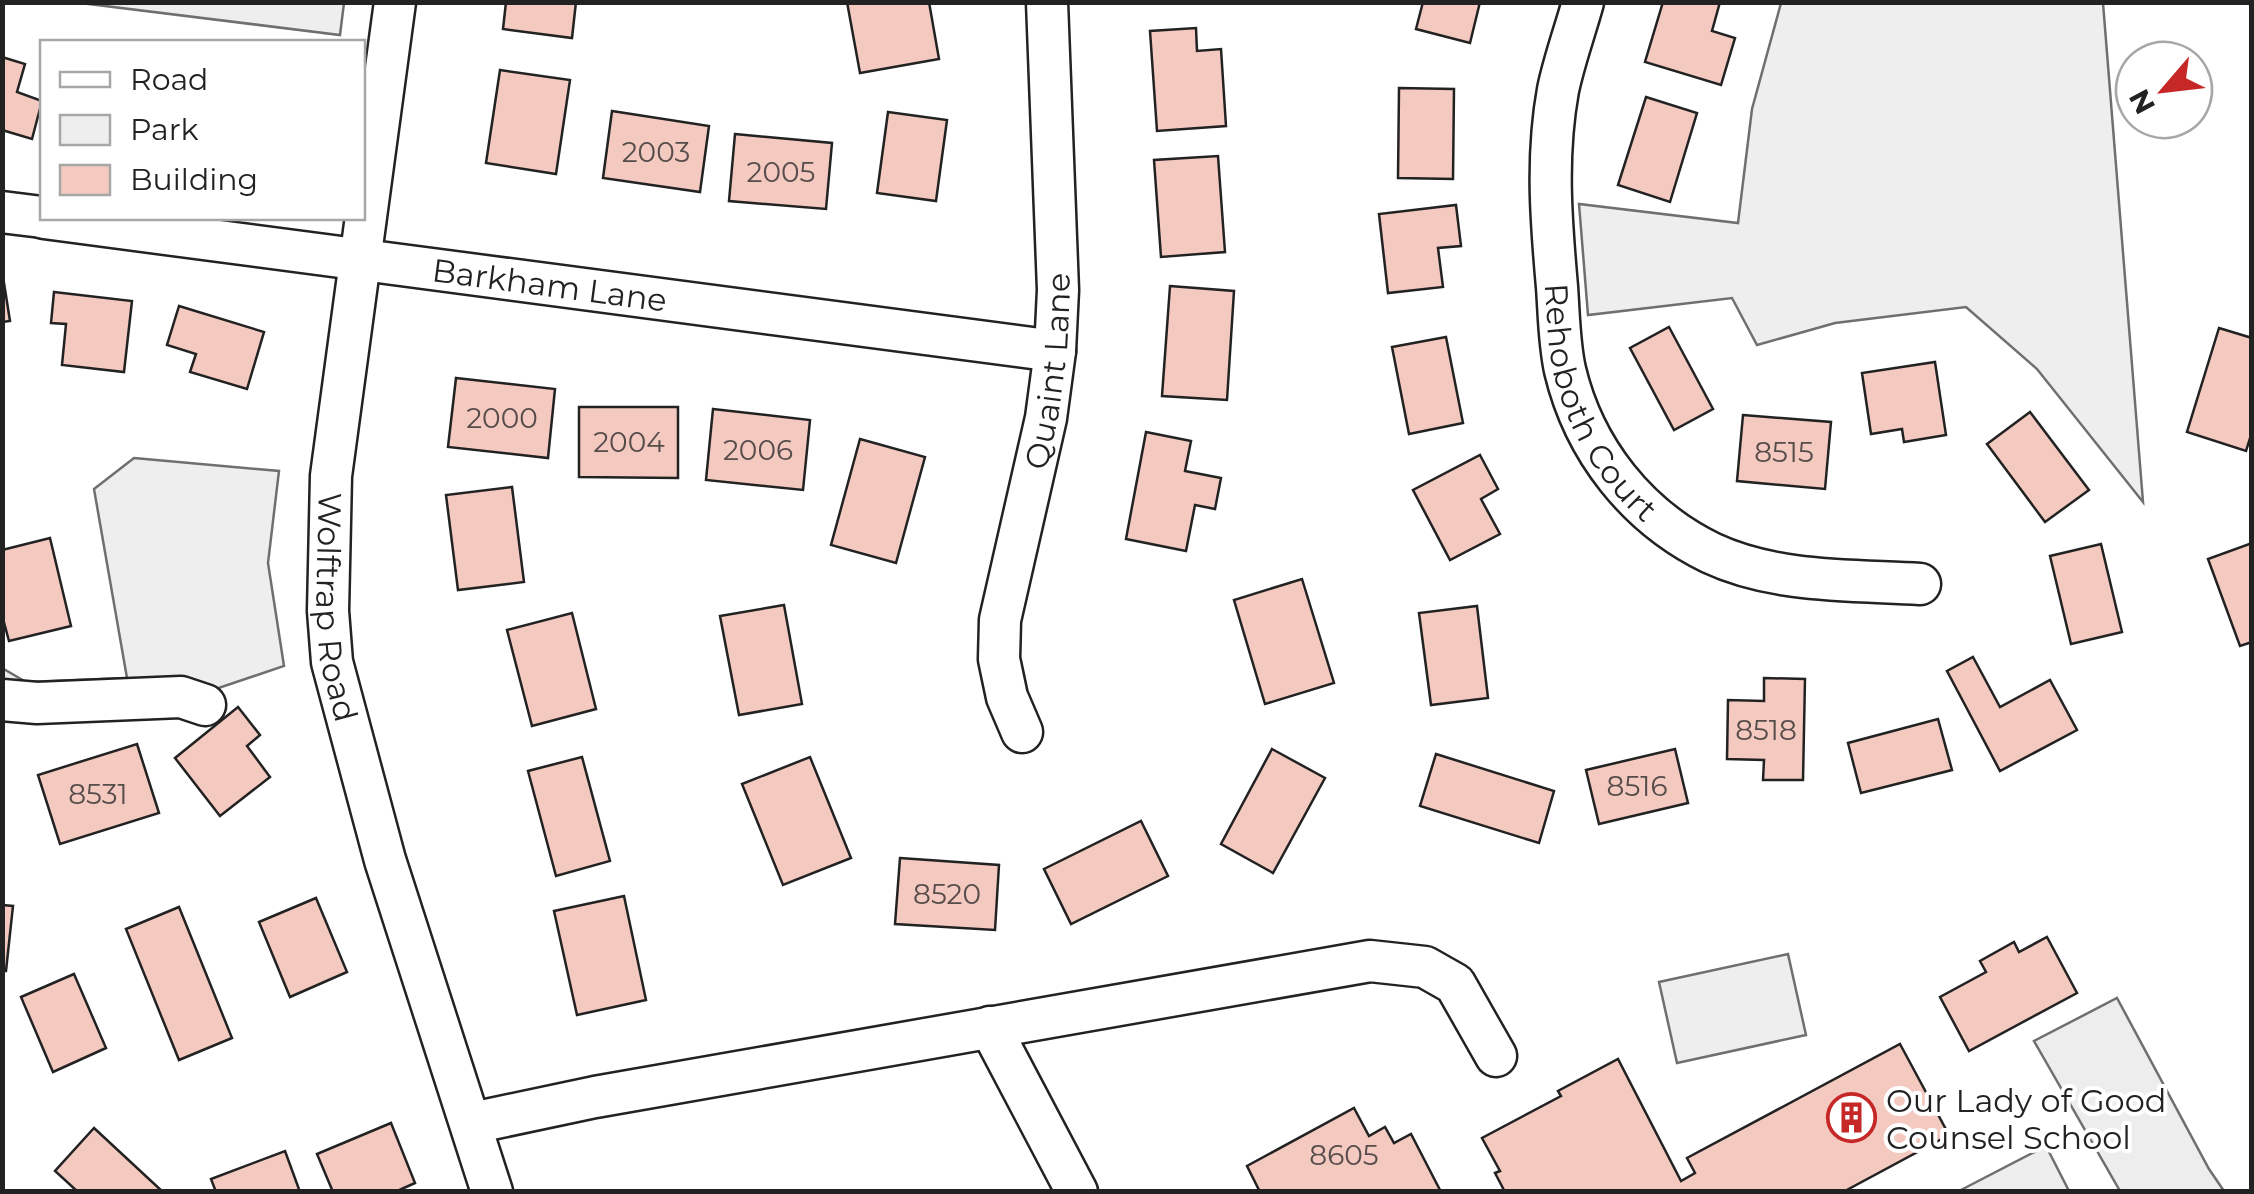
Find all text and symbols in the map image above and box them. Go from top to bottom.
legend [40,40,365,220]
north arrow [2114,40,2214,140]
text: Road [130,61,208,98]
text: N [2122,84,2162,120]
text: Park [130,111,199,148]
house number: 2003 [622,135,690,169]
house number: 2005 [747,155,815,189]
text: Building [130,161,258,198]
street label: Barkham Lane [430,250,669,319]
street label: Quaint Lane [1015,272,1078,473]
street label: Rehoboth Court [1537,282,1666,529]
house number: 2000 [466,401,538,435]
house number: 2004 [593,425,665,459]
house number: 2006 [723,433,793,467]
house number: 8515 [1754,435,1814,469]
street label: Wolftrap Road [308,492,367,726]
house number: 8518 [1735,713,1797,747]
house number: 8516 [1607,769,1667,803]
house number: 8531 [68,777,128,811]
house number: 8520 [913,877,981,911]
place label: Our Lady of Good Counsel School [1886,1081,2166,1157]
building icon: Our Lady of Good Counsel School [1825,1092,1877,1144]
house number: 8605 [1309,1138,1379,1172]

